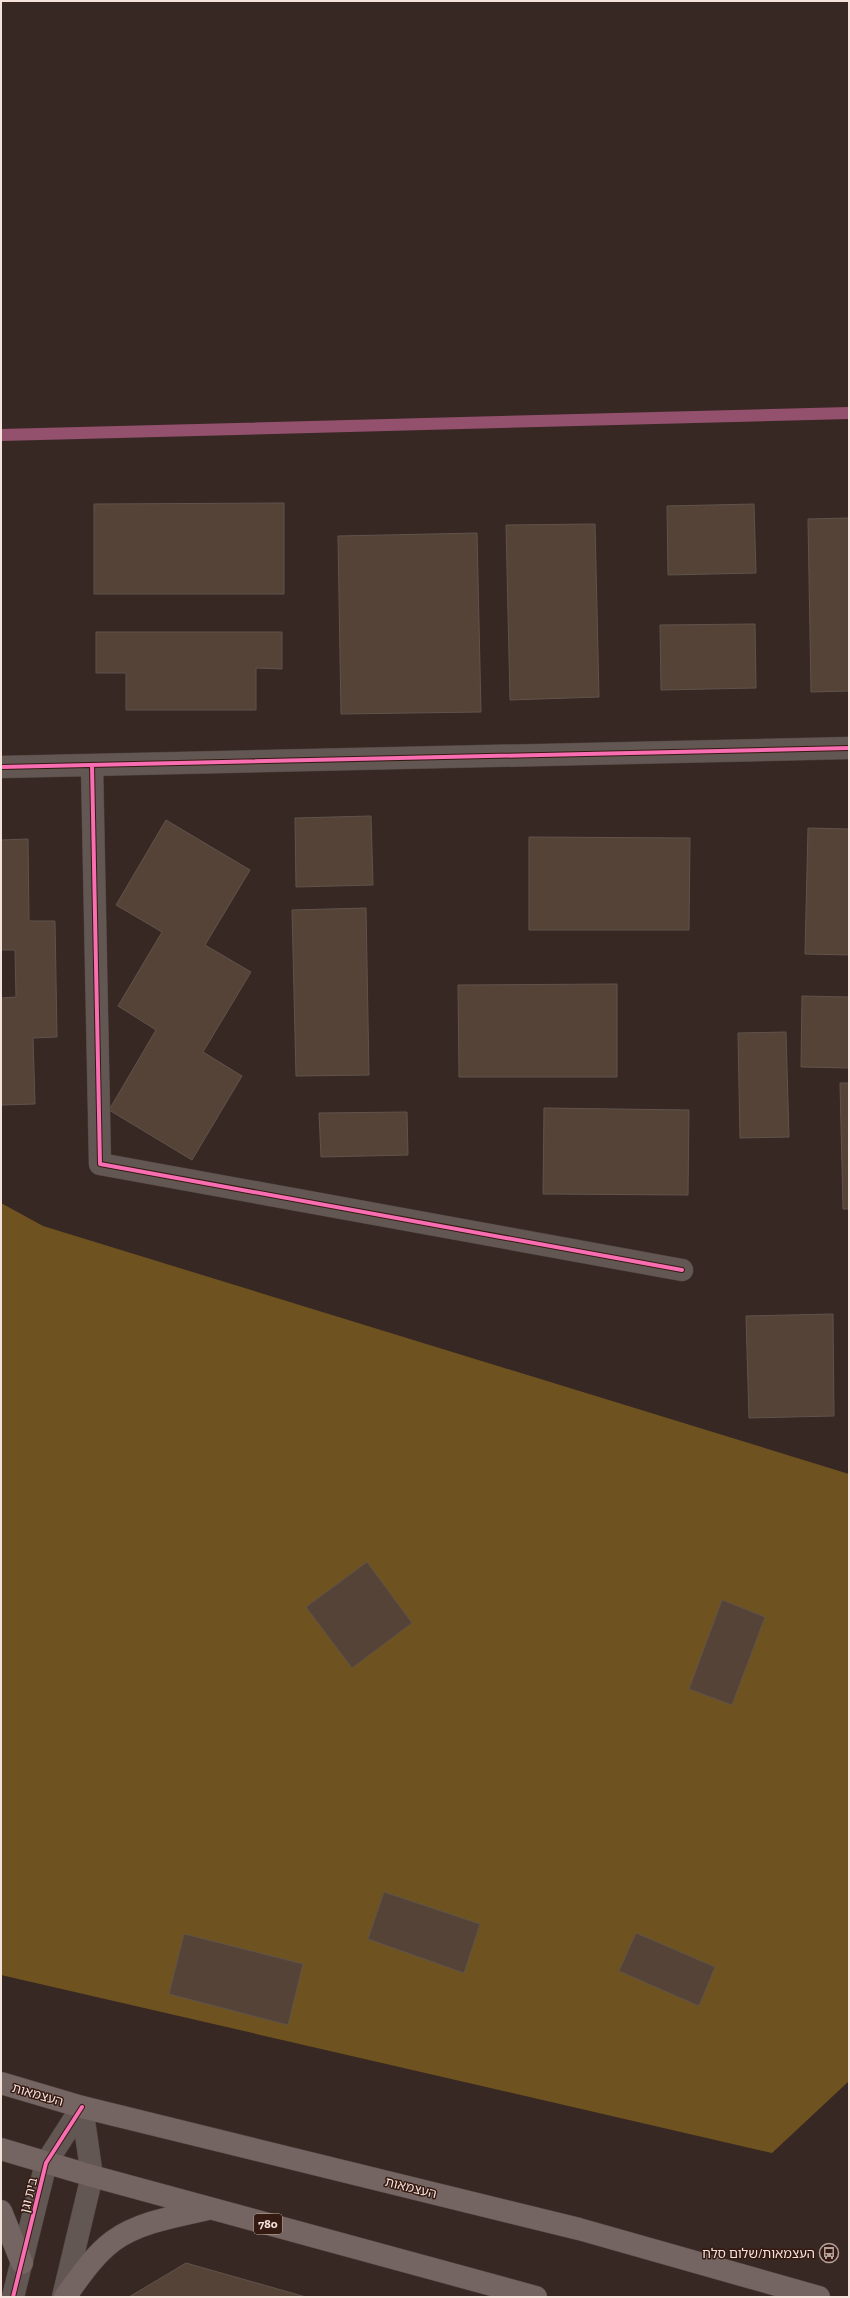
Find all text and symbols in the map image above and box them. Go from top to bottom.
street label: העצמאות [10,2080,65,2109]
street label: העצמאות [383,2174,438,2201]
street label: בית וגן [17,2176,40,2214]
road number: 780 [254,2214,282,2234]
bus stop icon: העצמאות/שלום סלח [818,2242,840,2264]
place label: העצמאות/שלום סלח [702,2246,815,2261]

